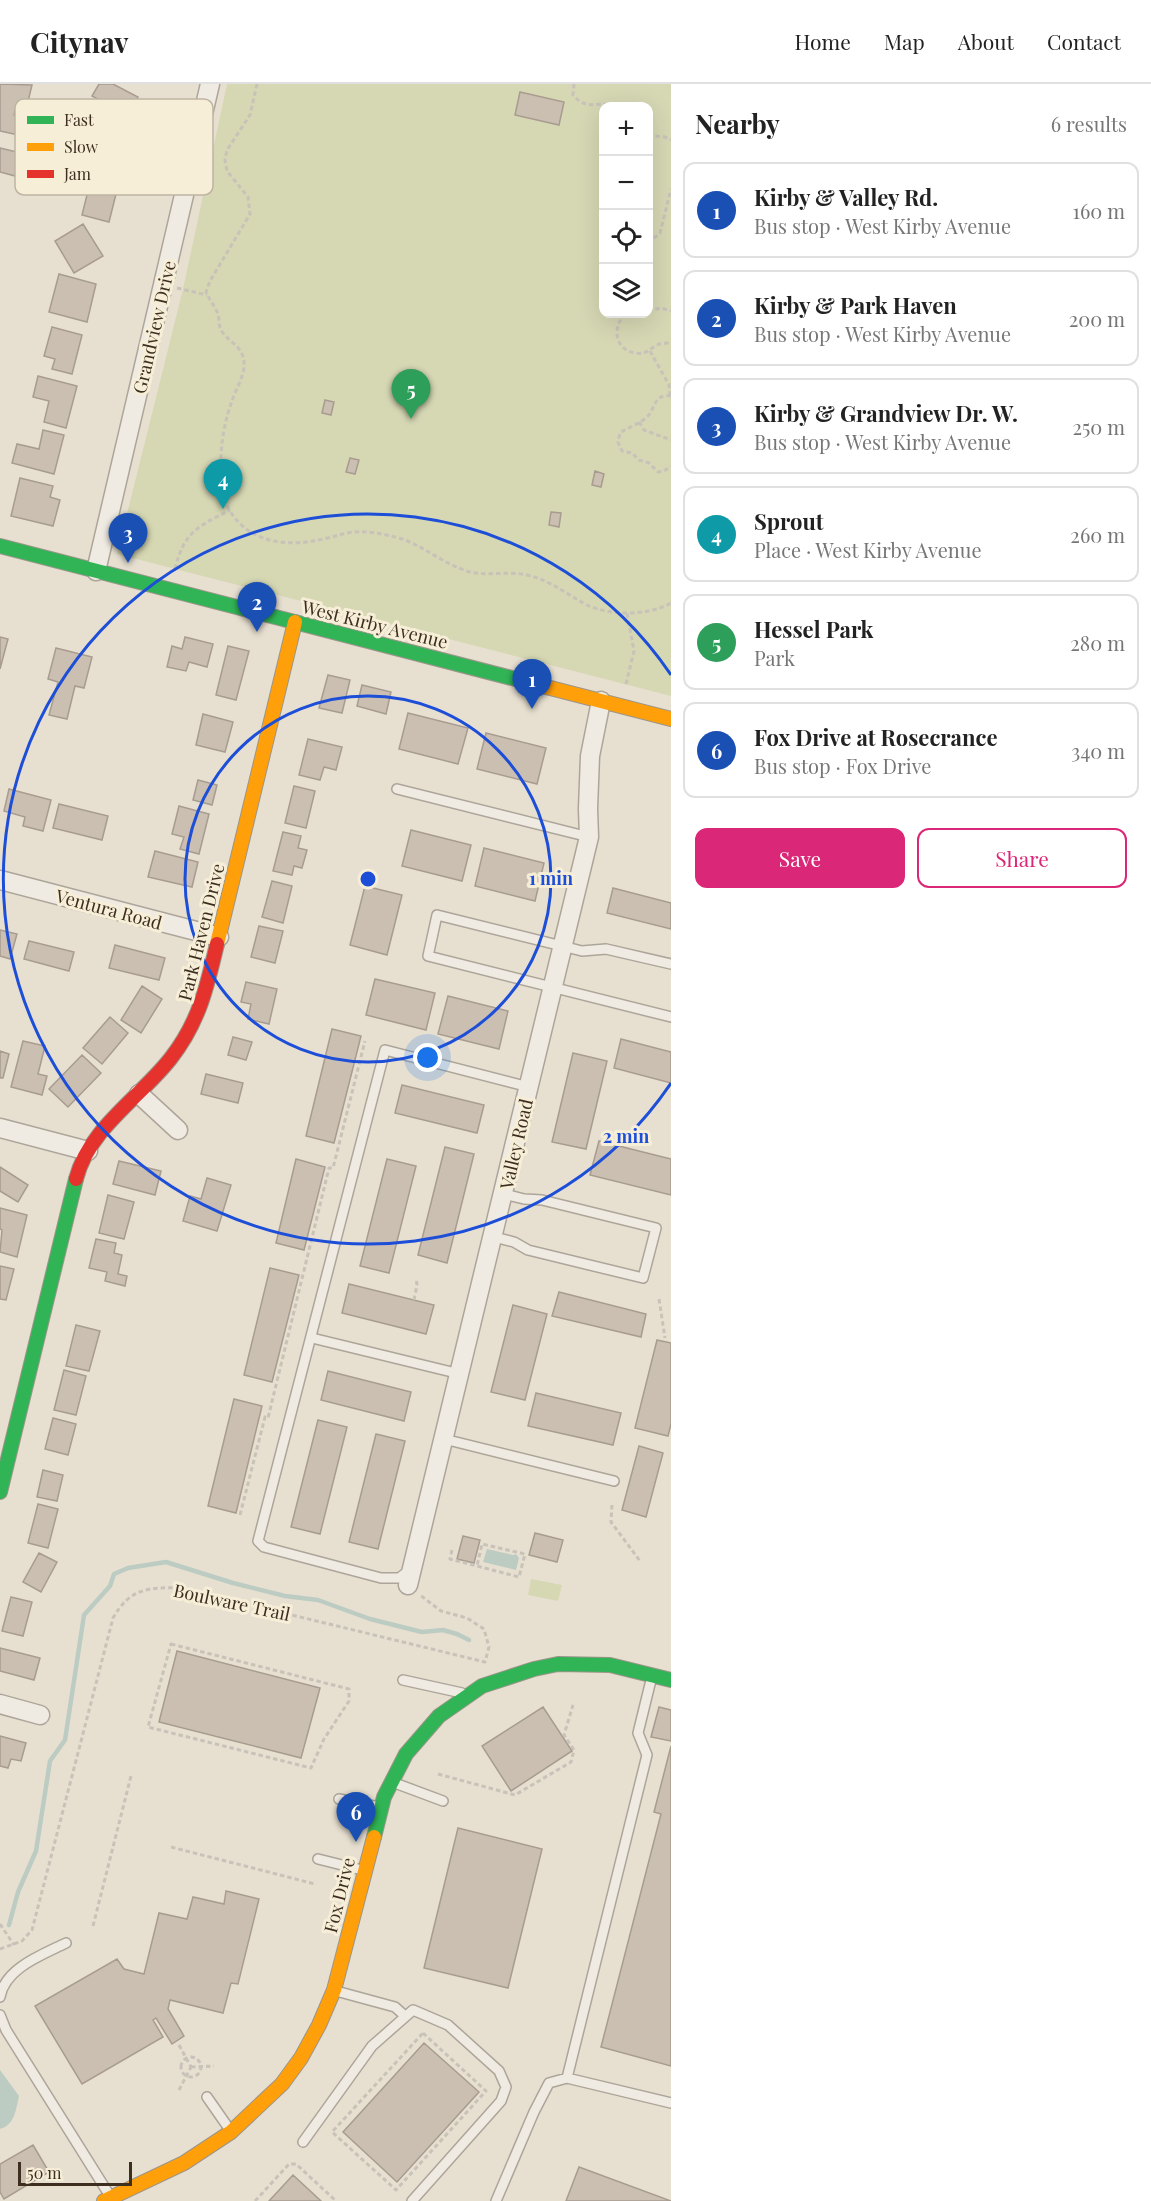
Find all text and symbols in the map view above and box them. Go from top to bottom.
text: Citynav [30,23,129,60]
text: Home [795,27,851,55]
text: Map [884,27,925,55]
text: About [958,27,1014,55]
text: Contact [1047,27,1121,55]
legend [15,99,213,195]
map controls [599,102,653,318]
button: + [599,102,653,156]
text: Nearby [695,106,780,141]
text: Fast [64,109,94,130]
text: 6 results [1051,110,1127,137]
text: Slow [64,136,99,157]
button: − [599,156,653,210]
text: Jam [63,163,91,184]
text: Kirby & Valley Rd. [754,182,938,212]
text: 1 [713,197,720,224]
text: 160 m [1073,197,1125,224]
button: locate [599,210,653,264]
text: Bus stop · West Kirby Avenue [754,212,1011,239]
street label: Grandview Drive [127,258,181,396]
button: layers [599,264,653,318]
text: Kirby & Park Haven [754,290,957,320]
text: 2 [711,305,722,332]
text: 200 m [1069,305,1125,332]
text: Bus stop · West Kirby Avenue [754,320,1011,347]
pin: 5 [392,370,430,419]
text: Kirby & Grandview Dr. W. [754,398,1018,428]
text: 3 [712,413,721,440]
text: 250 m [1072,413,1125,440]
text: Bus stop · West Kirby Avenue [754,428,1011,455]
pin: 4 [204,460,242,509]
text: Sprout [754,506,824,536]
pin: 3 [108,514,148,563]
text: 4 [711,521,722,548]
text: 260 m [1070,521,1125,548]
text: Place · West Kirby Avenue [754,536,982,563]
pin: 2 [238,582,276,632]
street label: West Kirby Avenue [299,594,450,654]
text: Hessel Park [754,614,873,644]
text: 5 [712,629,721,656]
text: 280 m [1070,629,1125,656]
text: Park [754,644,795,671]
pin: 1 [512,660,552,709]
text: Fox Drive at Rosecrance [754,722,998,752]
text: 6 [711,737,722,764]
text: 340 m [1071,737,1125,764]
text: Bus stop · Fox Drive [754,752,931,779]
button: Save [695,828,905,888]
button: Share [917,828,1127,888]
street label: Park Haven Drive [172,861,230,1003]
text: 1 min [529,866,573,890]
centre of rings [358,869,378,889]
street label: Ventura Road [52,883,165,935]
your location [413,1043,442,1072]
street label: Valley Road [494,1096,538,1193]
text: 2 min [603,1124,649,1148]
street label: Boulware Trail [171,1578,293,1626]
pin: 6 [336,1792,376,1842]
street label: Fox Drive [318,1855,360,1935]
scale bar [18,2159,132,2186]
text: 50 m [27,2162,61,2183]

